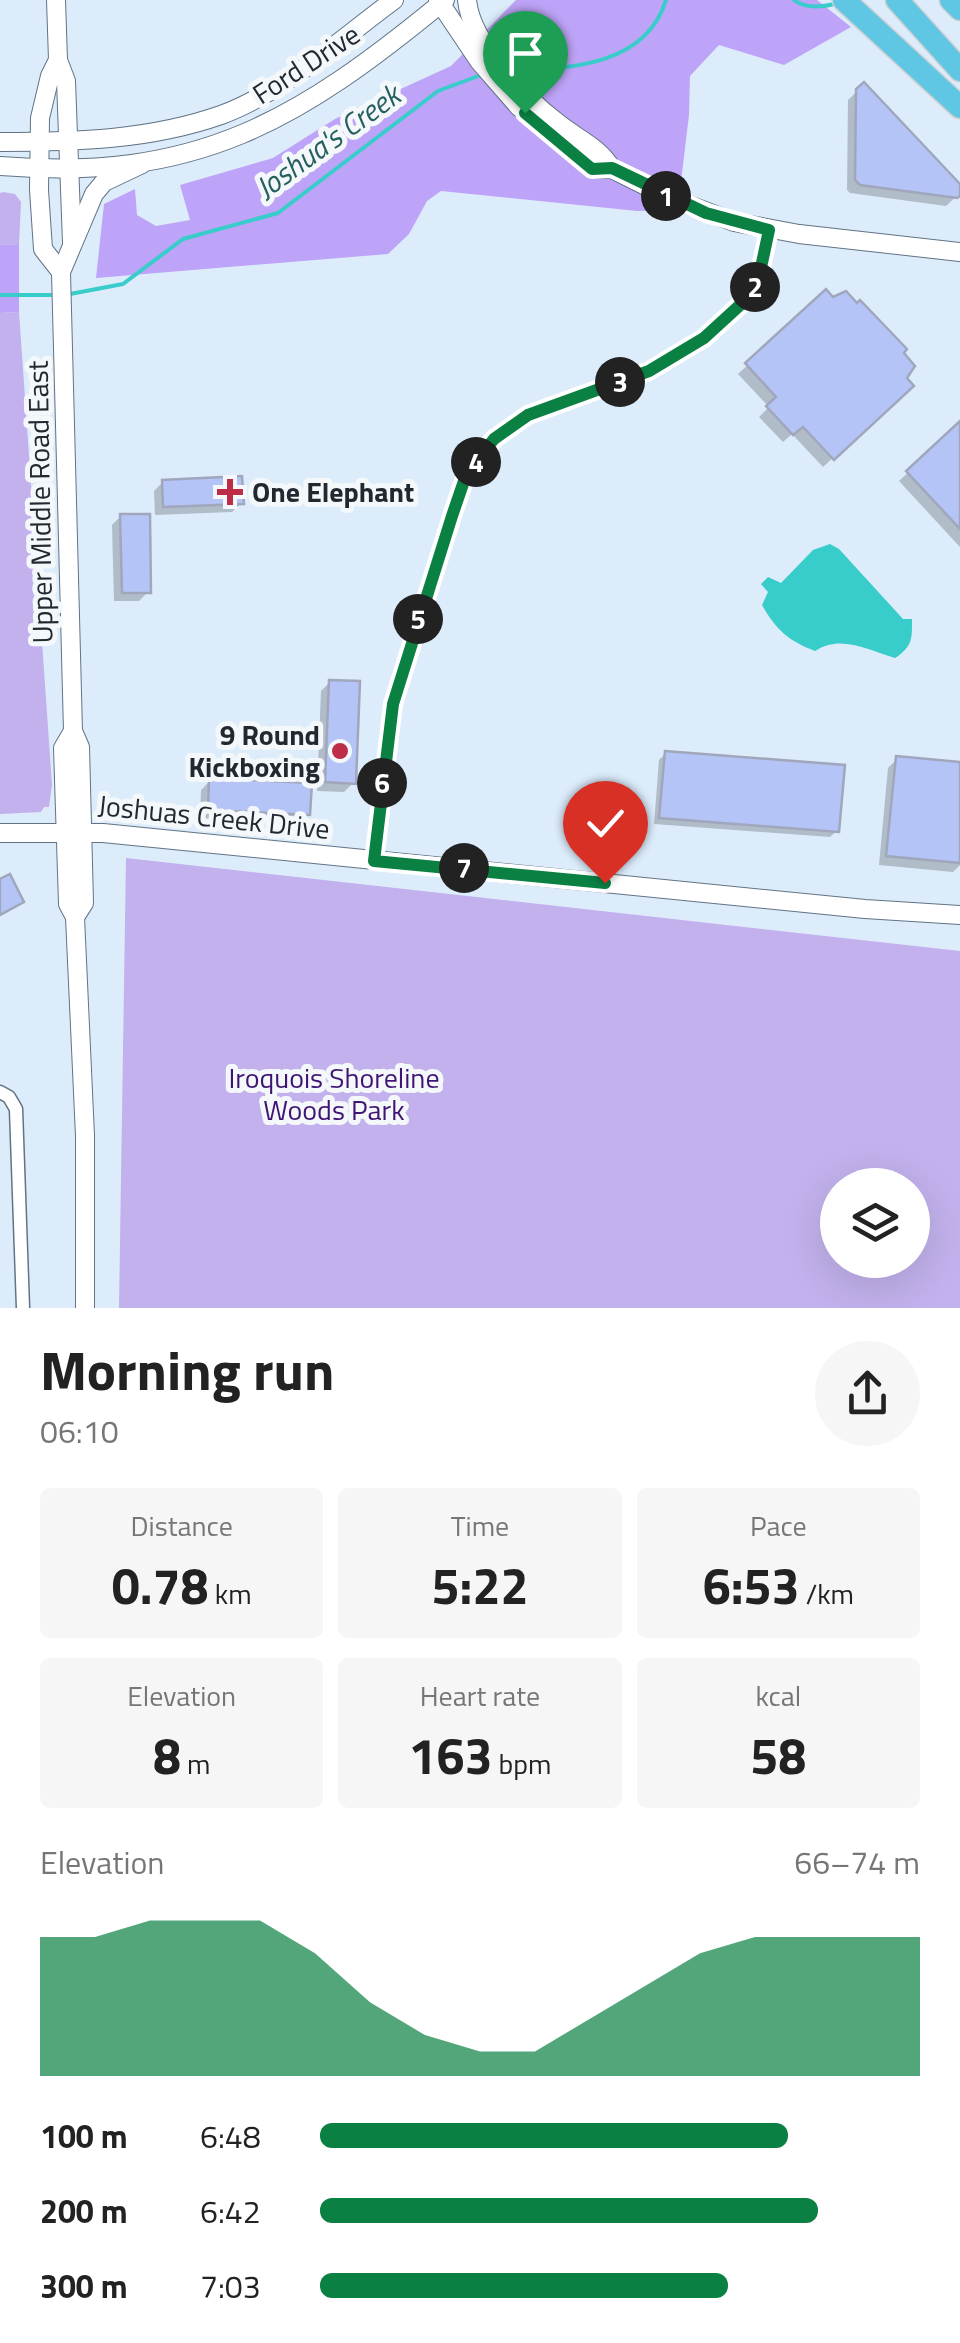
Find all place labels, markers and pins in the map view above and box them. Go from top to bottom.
pin [483,11,568,114]
pin: 1 [641,171,691,221]
pin: 2 [730,262,780,312]
pin: 3 [595,357,645,407]
pin: 4 [451,437,501,487]
place label: One Elephant [252,470,414,513]
marker: One Elephant [217,479,243,505]
pin: 5 [393,594,443,644]
place label: 9 Round Kickboxing [188,713,320,788]
marker: 9 Round Kickboxing [329,740,351,762]
pin: 6 [357,758,407,808]
pin [563,781,648,884]
pin: 7 [439,843,489,893]

